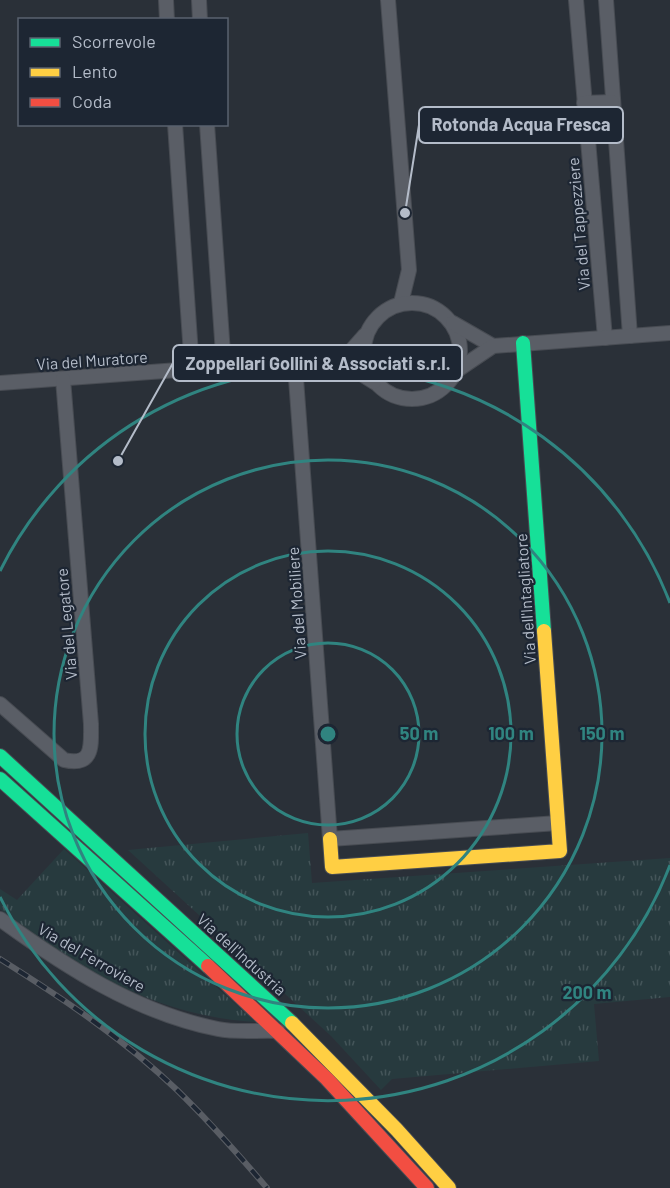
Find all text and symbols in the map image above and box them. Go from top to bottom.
legend [18,18,228,126]
text: Scorrevole [72,30,156,52]
text: Lento [72,60,118,82]
text: Coda [72,90,112,112]
callout: Rotonda Acqua Fresca [419,107,623,143]
text: Rotonda Acqua Fresca [431,113,611,135]
street label: Via del Tappezziere [563,157,593,291]
callout: Zoppellari Gollini & Associati s.r.l. [173,345,462,381]
street label: Via del Muratore [36,347,148,373]
text: Zoppellari Gollini & Associati s.r.l. [185,352,451,374]
street label: Via dell'Intagliatore [511,533,539,665]
street label: Via del Mobiliere [283,546,309,660]
street label: Via del Legatore [52,567,80,681]
text: 50 m [400,722,438,744]
text: 100 m [488,722,534,744]
text: 150 m [580,722,624,744]
centre of rings [318,724,338,744]
street label: Via dell'Industria [194,909,290,999]
street label: Via del Ferroviere [35,919,149,995]
text: 200 m [562,981,612,1003]

